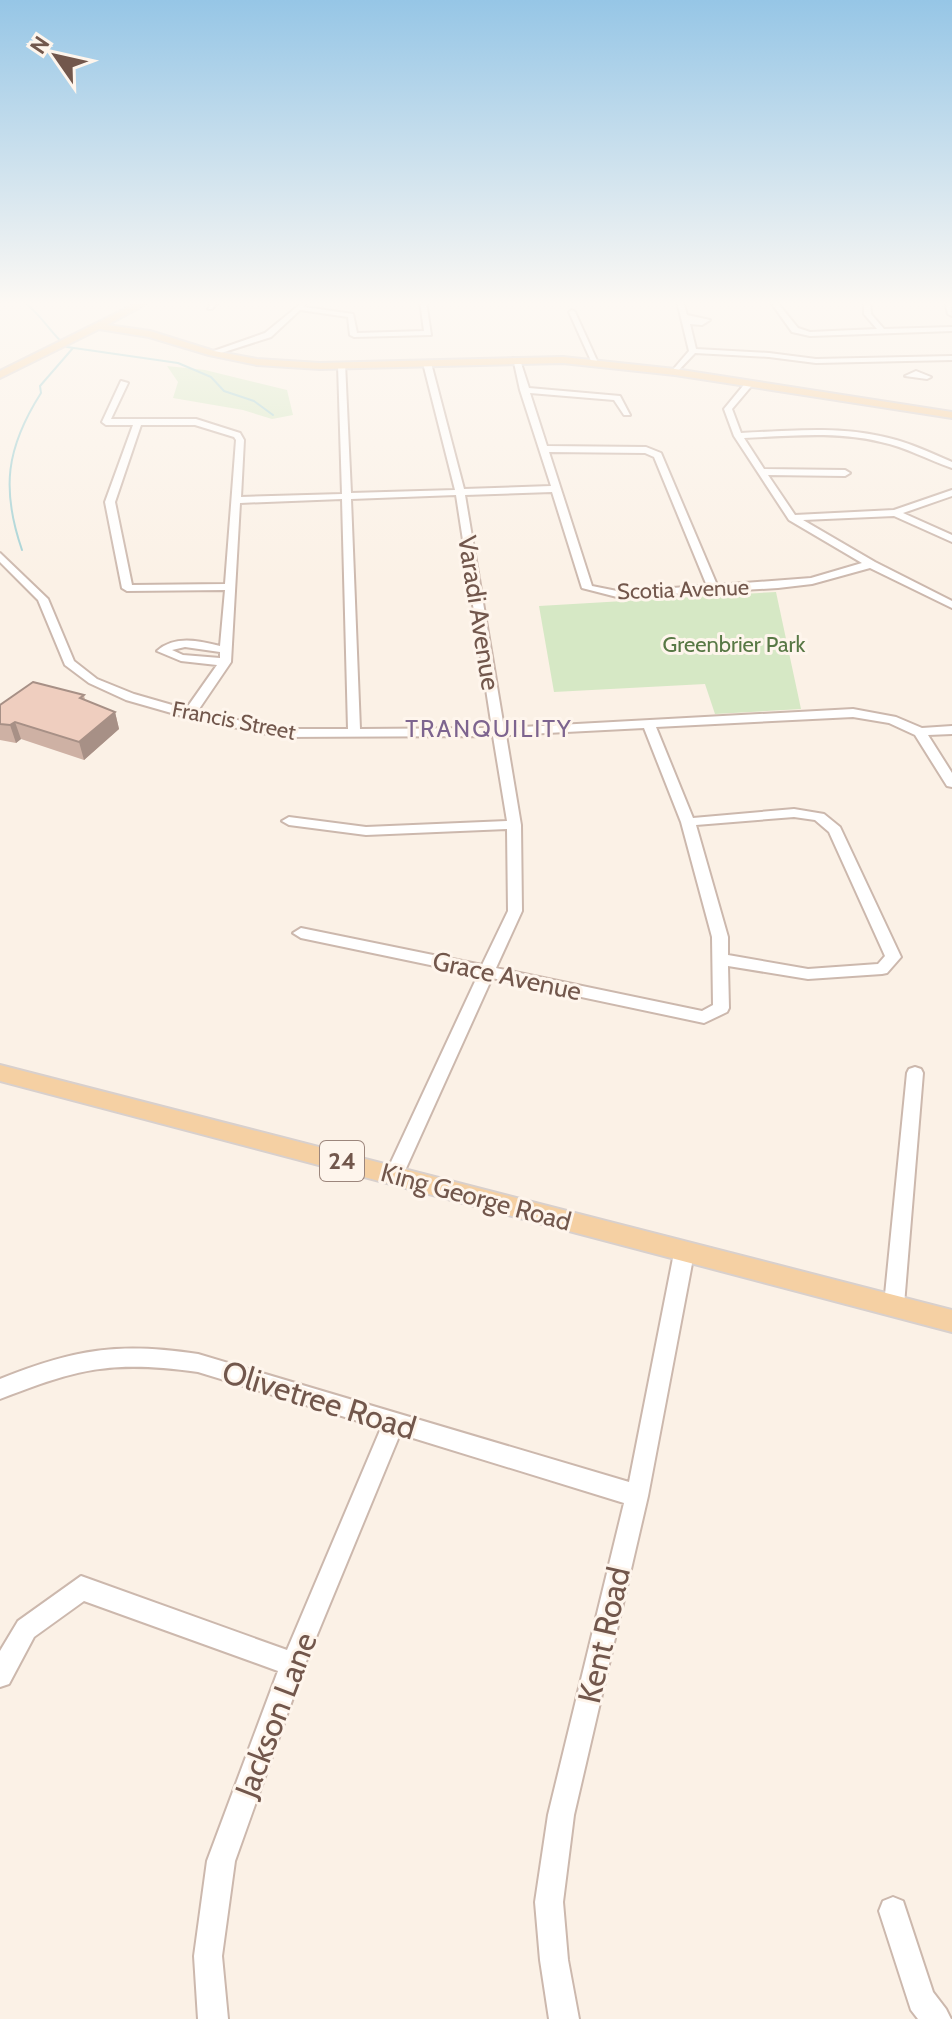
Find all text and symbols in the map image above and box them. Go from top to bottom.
north arrow [16,16,96,96]
text: N [24,31,55,59]
street label: Varadi Avenue [451,533,507,693]
street label: Scotia Avenue [617,574,749,605]
park label: Greenbrier Park [663,631,806,658]
street label: Francis Street [170,695,299,746]
district label: TRANQUILITY [405,714,573,743]
street label: Grace Avenue [430,945,584,1007]
road number: 24 [320,1141,364,1181]
street label: King George Road [377,1156,575,1238]
street label: Olivetree Road [218,1352,421,1447]
street label: Kent Road [569,1563,638,1707]
street label: Jackson Lane [226,1627,325,1804]

